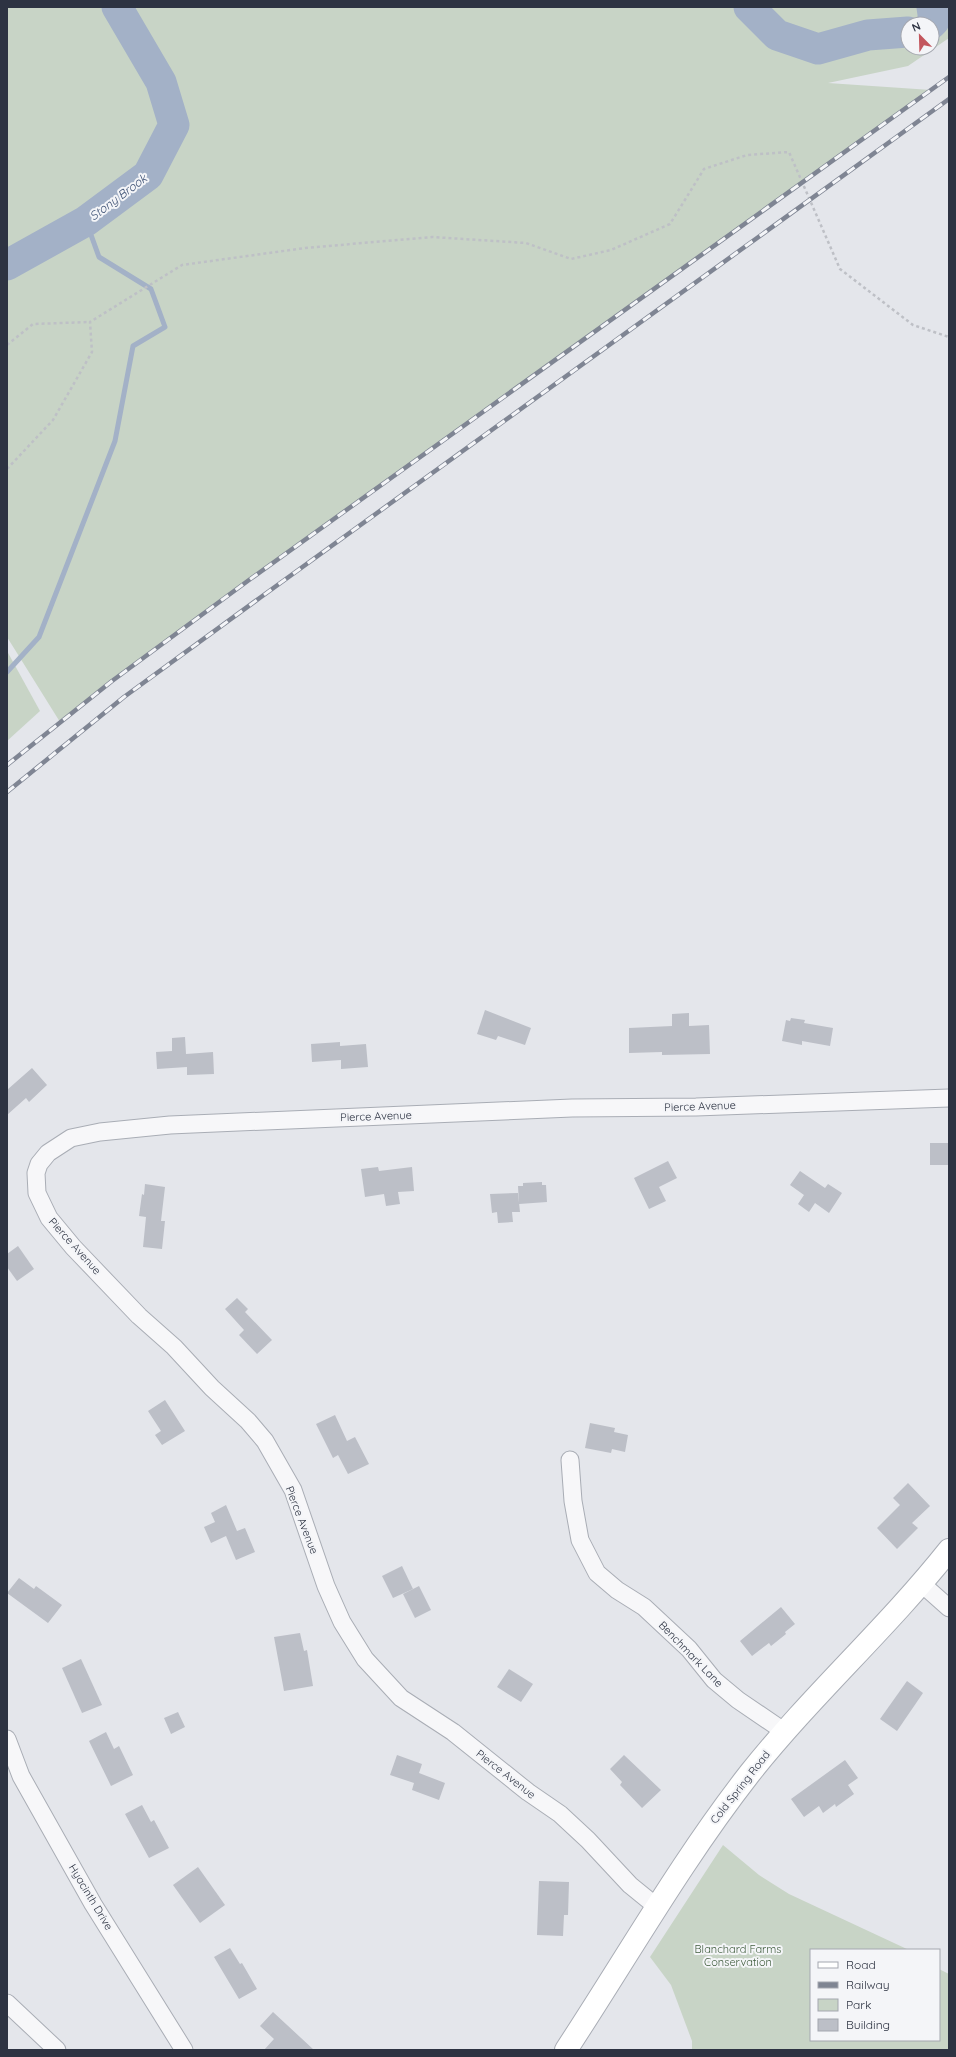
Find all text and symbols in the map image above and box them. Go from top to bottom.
north arrow [900,16,940,56]
text: N [910,19,923,35]
water label: Stony Brook [86,170,151,223]
street label: Pierce Avenue [664,1098,736,1114]
street label: Pierce Avenue [340,1108,412,1124]
street label: Pierce Avenue [46,1215,104,1277]
street label: Pierce Avenue [283,1484,321,1556]
street label: Benchmark Lane [656,1618,726,1690]
street label: Pierce Avenue [473,1746,539,1802]
street label: Cold Spring Road [707,1748,773,1826]
street label: Hyacinth Drive [66,1861,116,1933]
park label: Blanchard Farms Conservation [694,1942,782,1969]
legend [810,1949,940,2041]
text: Road [846,1957,876,1972]
text: Railway [846,1977,890,1992]
text: Park [846,1997,871,2012]
text: Building [846,2017,890,2032]

